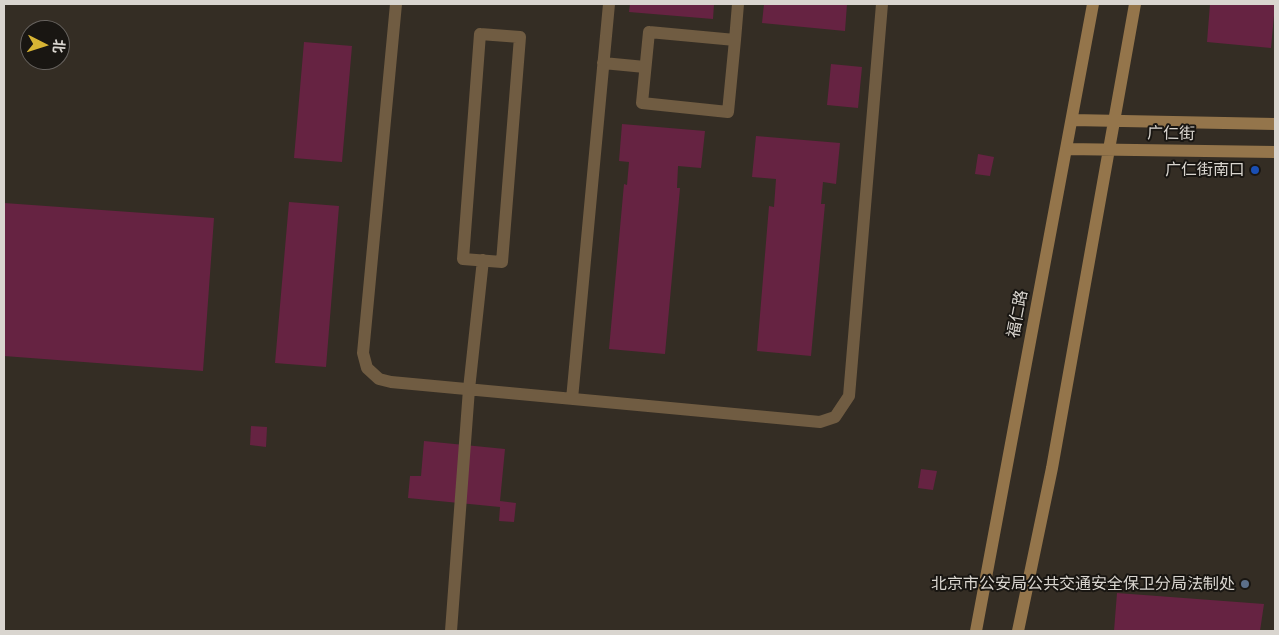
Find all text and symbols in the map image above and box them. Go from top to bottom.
north arrow [20,20,70,70]
text: 北 [49,38,69,54]
street label: 广仁街 [1147,124,1195,144]
place label: 广仁街南口 [1165,160,1245,180]
marker: 广仁街南口 [1249,164,1261,176]
street label: 福仁路 [1004,289,1032,339]
place label: 北京市公安局公共交通安全保卫分局法制处 [931,574,1235,594]
marker: 北京市公安局公共交通安全保卫分局法制处 [1239,578,1251,590]

